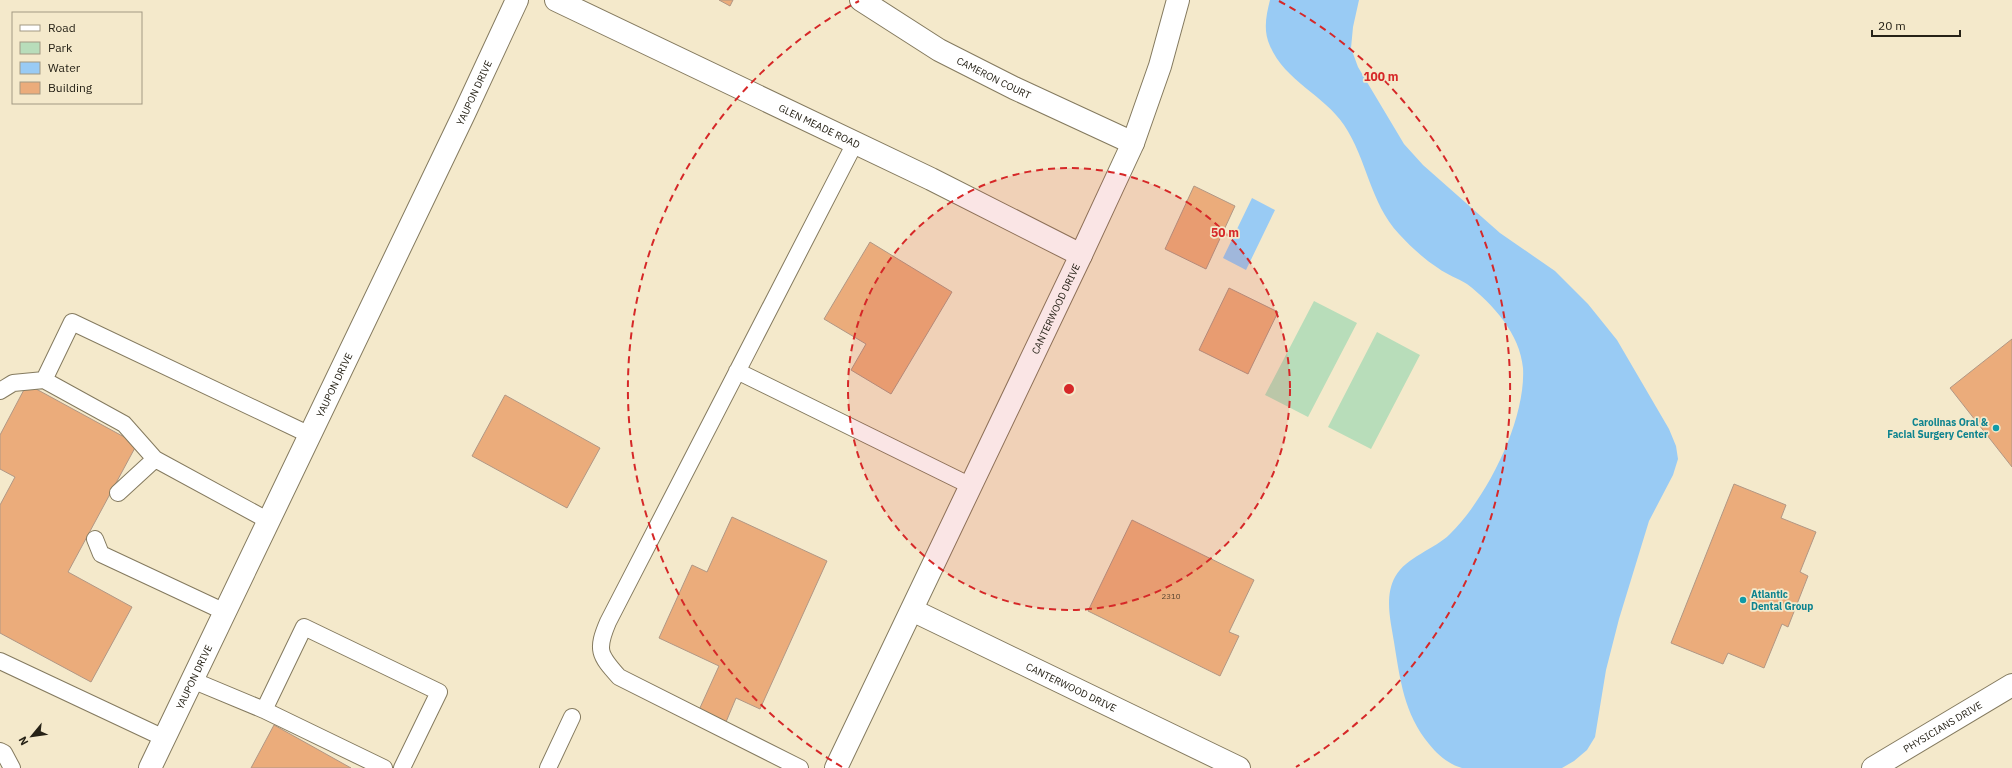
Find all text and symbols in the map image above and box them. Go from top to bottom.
legend [12,12,142,104]
scale bar [1872,12,1960,38]
text: 20 m [1878,18,1906,33]
text: Road [48,20,76,35]
text: Park [48,40,73,55]
street label: CAMERON COURT [955,54,1033,102]
street label: YAUPON DRIVE [453,58,495,127]
text: Water [48,60,81,75]
text: 100 m [1363,69,1399,84]
text: Building [48,80,93,95]
street label: GLEN MEADE ROAD [777,101,863,151]
text: 50 m [1211,225,1239,240]
street label: CANTERWOOD DRIVE [1028,261,1083,356]
street label: YAUPON DRIVE [313,350,355,419]
centre of rings [1062,382,1076,396]
place label: Carolinas Oral & Facial Surgery Center [1887,416,1989,441]
marker: Carolinas Oral & Facial Surgery Center [1991,423,2001,433]
place label: Atlantic Dental Group [1751,588,1813,613]
house number: 2310 [1161,591,1181,601]
marker: Atlantic Dental Group [1738,595,1748,605]
street label: YAUPON DRIVE [173,642,215,711]
street label: CANTERWOOD DRIVE [1024,660,1119,714]
street label: PHYSICIANS DRIVE [1901,698,1984,755]
north arrow [12,716,52,756]
text: N [15,734,31,748]

